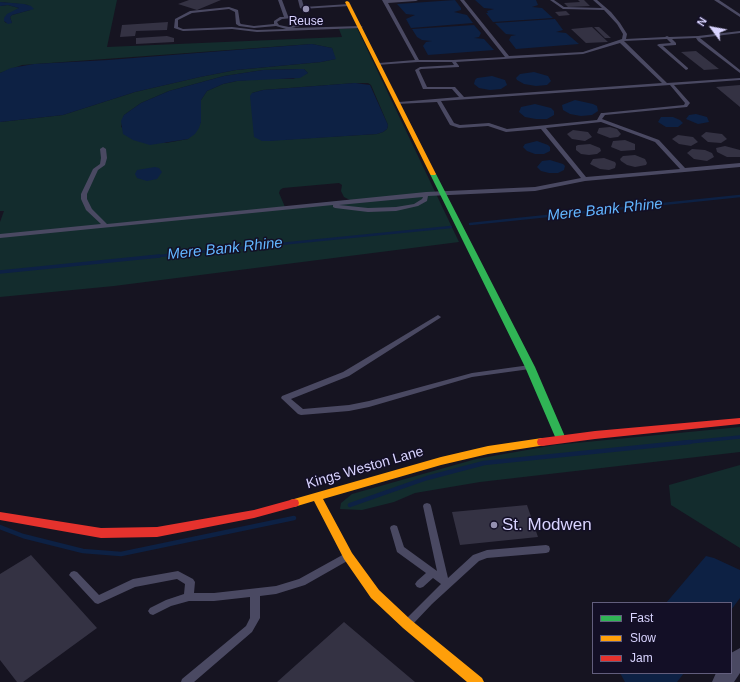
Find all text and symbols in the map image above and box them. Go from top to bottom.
marker: Reuse [301,4,311,14]
north arrow [692,8,732,48]
place label: Reuse [289,15,323,29]
text: N [695,15,709,28]
water label: Mere Bank Rhine [546,195,664,225]
water label: Mere Bank Rhine [166,234,284,264]
street label: Kings Weston Lane [304,443,426,493]
place label: St. Modwen [502,515,592,535]
marker: St. Modwen [489,520,499,530]
legend [592,602,732,674]
text: Fast [630,611,653,625]
text: Slow [630,631,656,645]
text: Jam [630,651,653,665]

